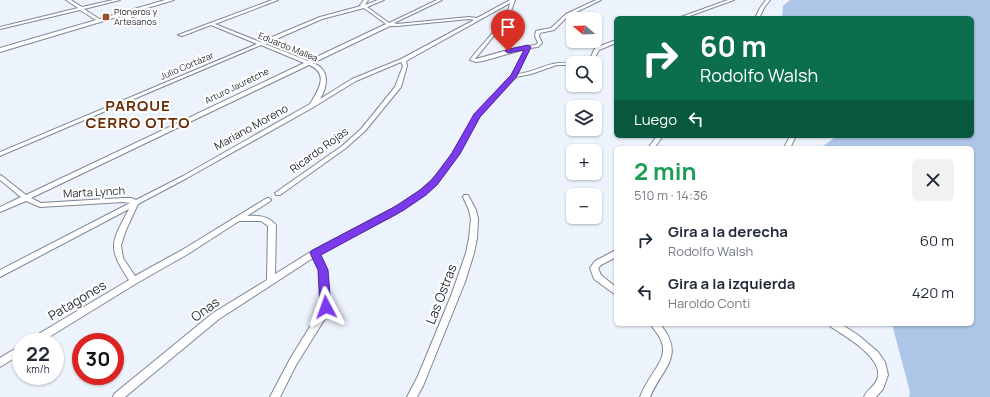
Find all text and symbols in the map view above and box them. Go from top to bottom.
place label: Pioneros y Artesanos [114,5,157,28]
pin [491,10,525,51]
marker: Pioneros y Artesanos [101,12,111,22]
north arrow [566,12,602,48]
map controls [566,12,602,224]
icon: arrive [497,16,519,38]
text: 60 m [700,27,767,65]
street label: Eduardo Mallea [256,29,320,64]
icon: right [634,32,686,84]
street label: Julio Cortázar [158,48,216,83]
button: search [566,56,602,92]
text: Rodolfo Walsh [700,63,818,87]
street label: Arturo Jauretche [202,64,271,107]
district label: PARQUE CERRO OTTO [85,95,191,133]
street label: Mariano Moreno [211,100,291,153]
button: layers [566,100,602,136]
icon: left [685,108,707,130]
text: Luego [634,109,677,130]
street label: Ricardo Rojas [286,123,351,176]
button: + [566,144,602,180]
text: 2 min [634,154,696,187]
button: close [912,159,954,201]
street label: Marta Lynch [63,182,125,201]
text: 510 m · 14:36 [634,186,708,204]
button: − [566,188,602,224]
text: Gira a la derecha [668,221,788,242]
icon: right [634,229,656,251]
text: 60 m [920,230,954,251]
text: Rodolfo Walsh [668,242,753,260]
street label: Las Ostras [421,261,461,327]
text: Gira a la izquierda [668,273,795,294]
street label: Patagones [45,276,110,324]
icon: left [634,281,656,303]
text: 420 m [912,282,954,303]
position arrow [305,286,347,328]
street label: Onas [187,292,223,325]
text: Haroldo Conti [668,294,750,312]
speed limit sign: 30 [72,333,124,385]
text: 22 [26,340,50,367]
text: km/h [26,362,50,376]

